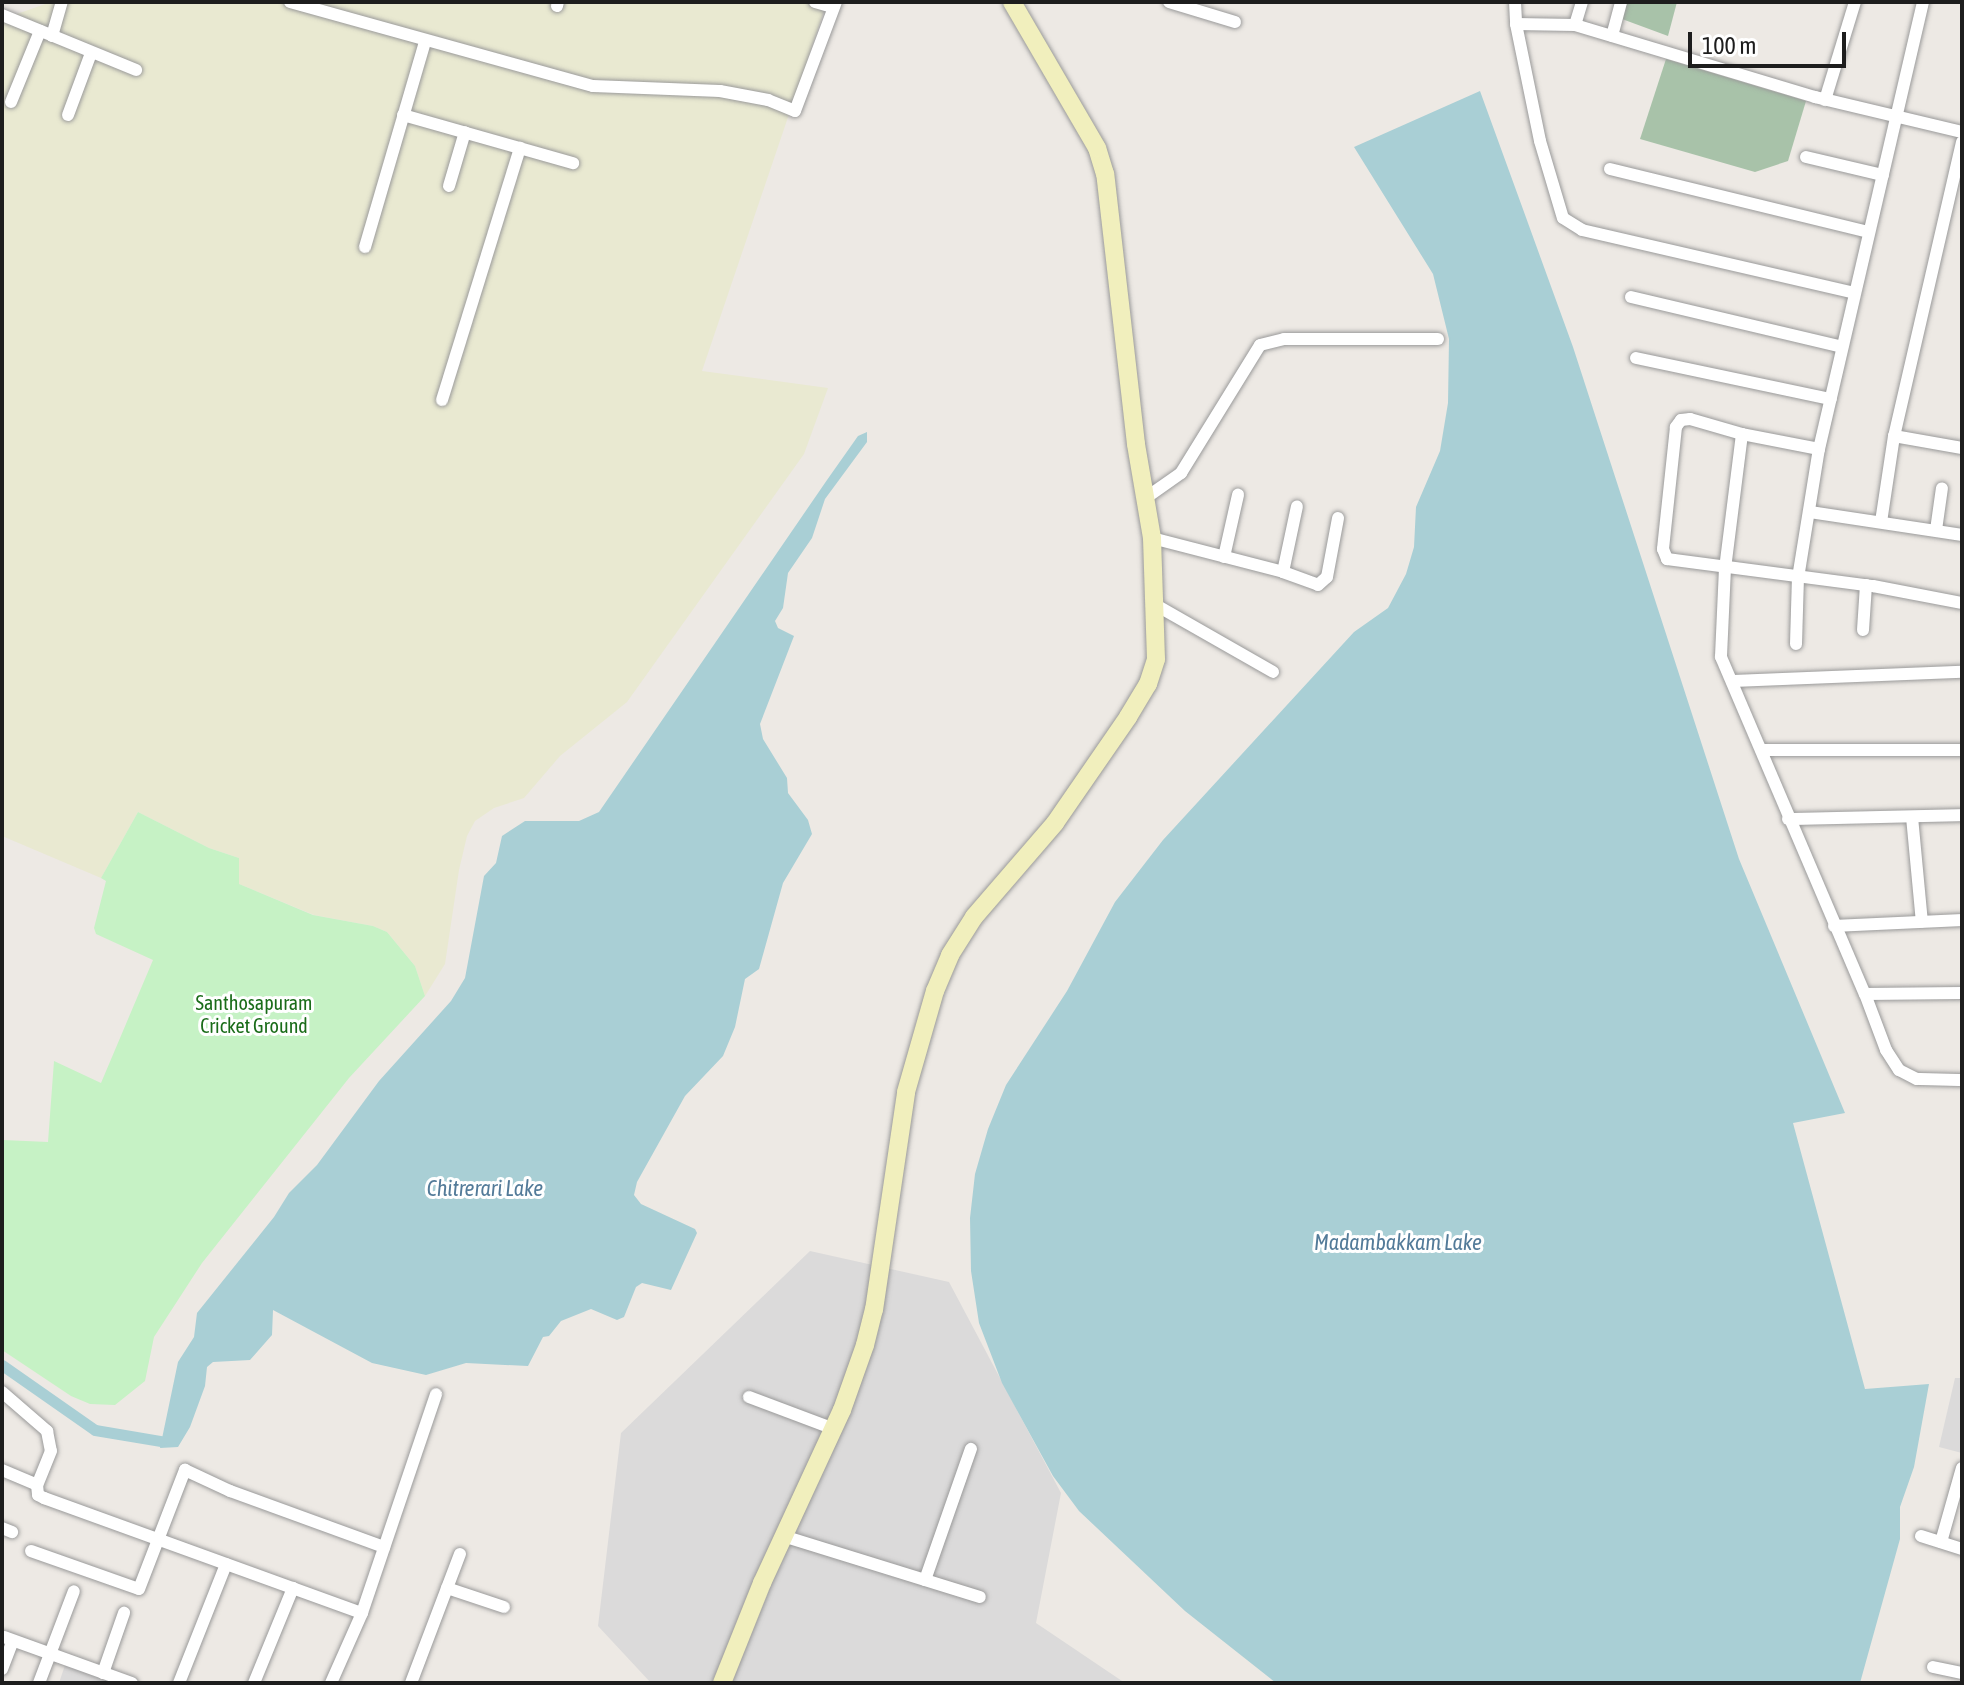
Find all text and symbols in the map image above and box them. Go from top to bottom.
scale bar [1692,16,1850,66]
text: 100 m [1702,32,1756,59]
park label: Santhosapuram Cricket Ground [196,991,312,1038]
water label: Chitrerari Lake [427,1176,543,1202]
water label: Madambakkam Lake [1314,1230,1482,1256]

